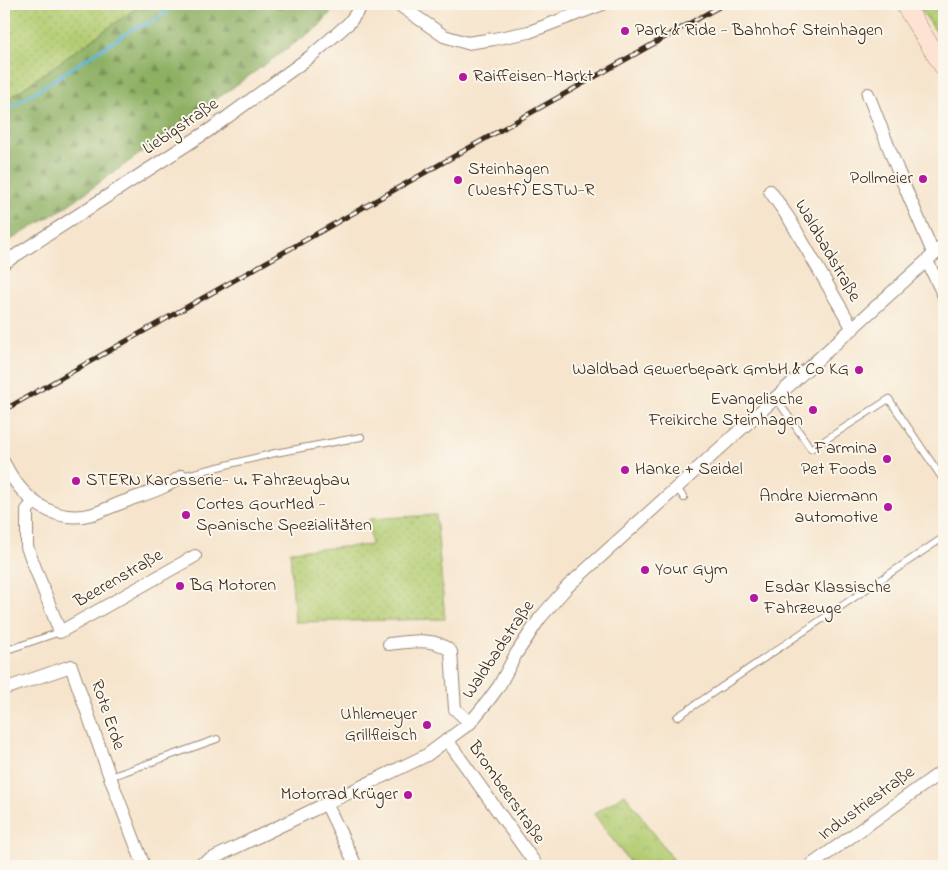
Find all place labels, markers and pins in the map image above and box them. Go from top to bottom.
place label: Park & Ride - Bahnhof Steinhagen [635,18,883,45]
marker: Park & Ride - Bahnhof Steinhagen [619,25,631,37]
place label: Raiffeisen-Markt [473,64,593,90]
marker: Raiffeisen-Markt [457,71,469,83]
place label: Steinhagen (Westf) ESTW-R [468,157,594,204]
place label: Pollmeier [850,166,913,192]
marker: Pollmeier [917,173,929,185]
marker: Steinhagen (Westf) ESTW-R [452,174,464,186]
place label: Waldbad Gewerbepark GmbH & Co KG [572,357,849,383]
marker: Waldbad Gewerbepark GmbH & Co KG [853,364,865,376]
place label: Evangelische Freikirche Steinhagen [648,387,804,435]
marker: Evangelische Freikirche Steinhagen [807,404,819,416]
place label: Farmina Pet Foods [801,436,877,483]
marker: Farmina Pet Foods [881,453,893,465]
place label: Hanke + Seidel [635,457,743,483]
marker: Hanke + Seidel [619,464,631,476]
place label: STERN Karosserie- u. Fahrzeugbau [86,468,350,495]
marker: STERN Karosserie- u. Fahrzeugbau [70,475,82,487]
place label: Andre Niermann automotive [759,484,879,531]
place label: Cortes GourMed - Spanische Spezialitäten [196,492,372,539]
marker: Andre Niermann automotive [882,501,894,513]
marker: Cortes GourMed - Spanische Spezialitäten [180,509,192,521]
place label: Your Gym [655,557,728,583]
marker: Your Gym [639,564,651,576]
place label: BG Motoren [189,573,276,599]
place label: Esdar Klassische Fahrzeuge [763,575,892,623]
marker: BG Motoren [174,580,186,592]
marker: Esdar Klassische Fahrzeuge [748,592,760,604]
place label: Uhlemeyer Grillfleisch [340,702,417,749]
marker: Uhlemeyer Grillfleisch [421,719,433,731]
place label: Motorrad Krüger [281,782,398,809]
marker: Motorrad Krüger [402,789,414,801]

